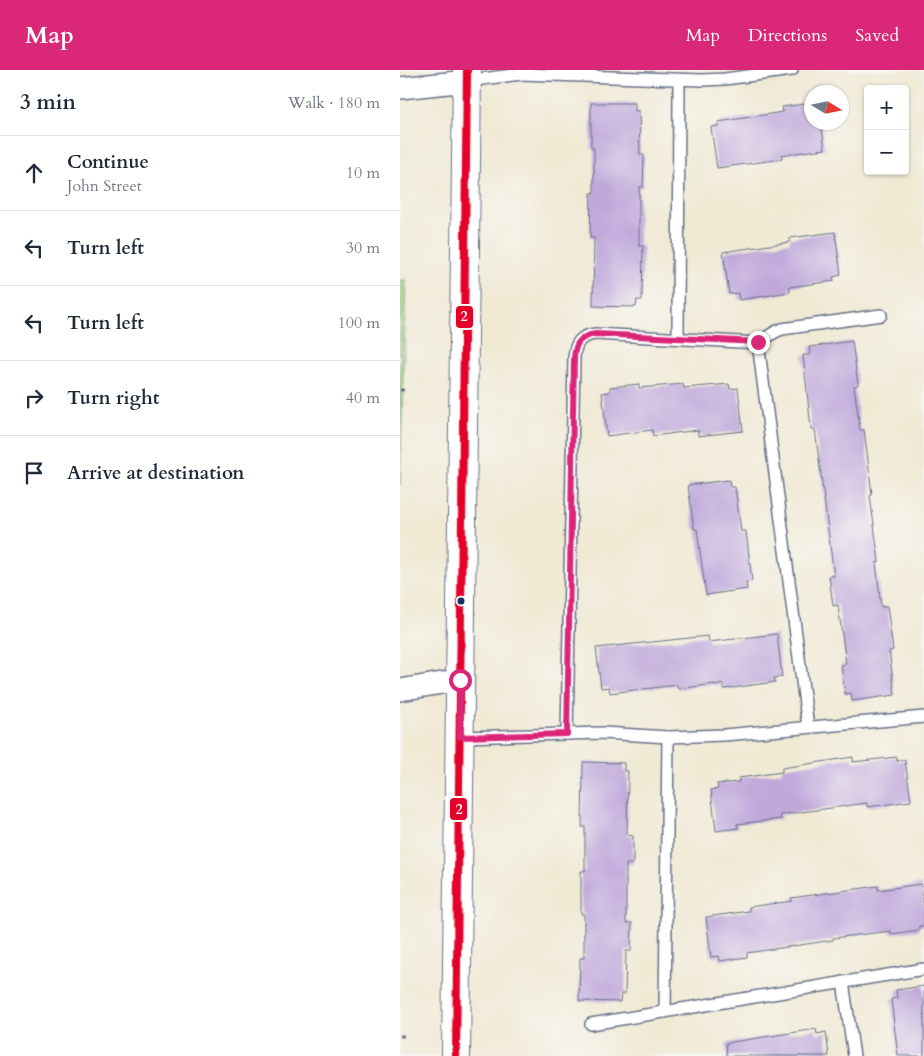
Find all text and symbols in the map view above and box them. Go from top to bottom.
text: Map [25,19,74,52]
text: Map [686,23,720,48]
text: Directions [748,23,827,48]
text: Saved [855,23,899,48]
north arrow [804,85,849,130]
map controls [864,85,909,175]
button: + [864,85,909,130]
text: 3 min [20,88,76,117]
text: Walk · 180 m [288,92,380,114]
button: − [864,130,909,175]
text: Continue [67,149,149,175]
icon: ahead [20,159,48,187]
text: 10 m [346,162,380,184]
text: John Street [67,175,142,197]
icon: left [20,234,48,262]
text: Turn left [67,235,144,261]
text: 30 m [346,237,380,259]
line badge: 2 [455,305,474,329]
text: 2 [460,307,468,326]
icon: left [20,309,48,337]
text: Turn left [67,310,144,336]
text: 100 m [338,312,380,334]
route end [747,331,770,354]
icon: right [20,384,48,412]
text: Turn right [67,385,159,411]
text: 40 m [346,387,380,409]
icon: arrive [20,459,48,487]
text: Arrive at destination [67,460,244,486]
unlabelled marker [456,596,466,606]
route start [449,669,472,692]
line badge: 2 [449,797,468,821]
text: 2 [455,800,463,819]

